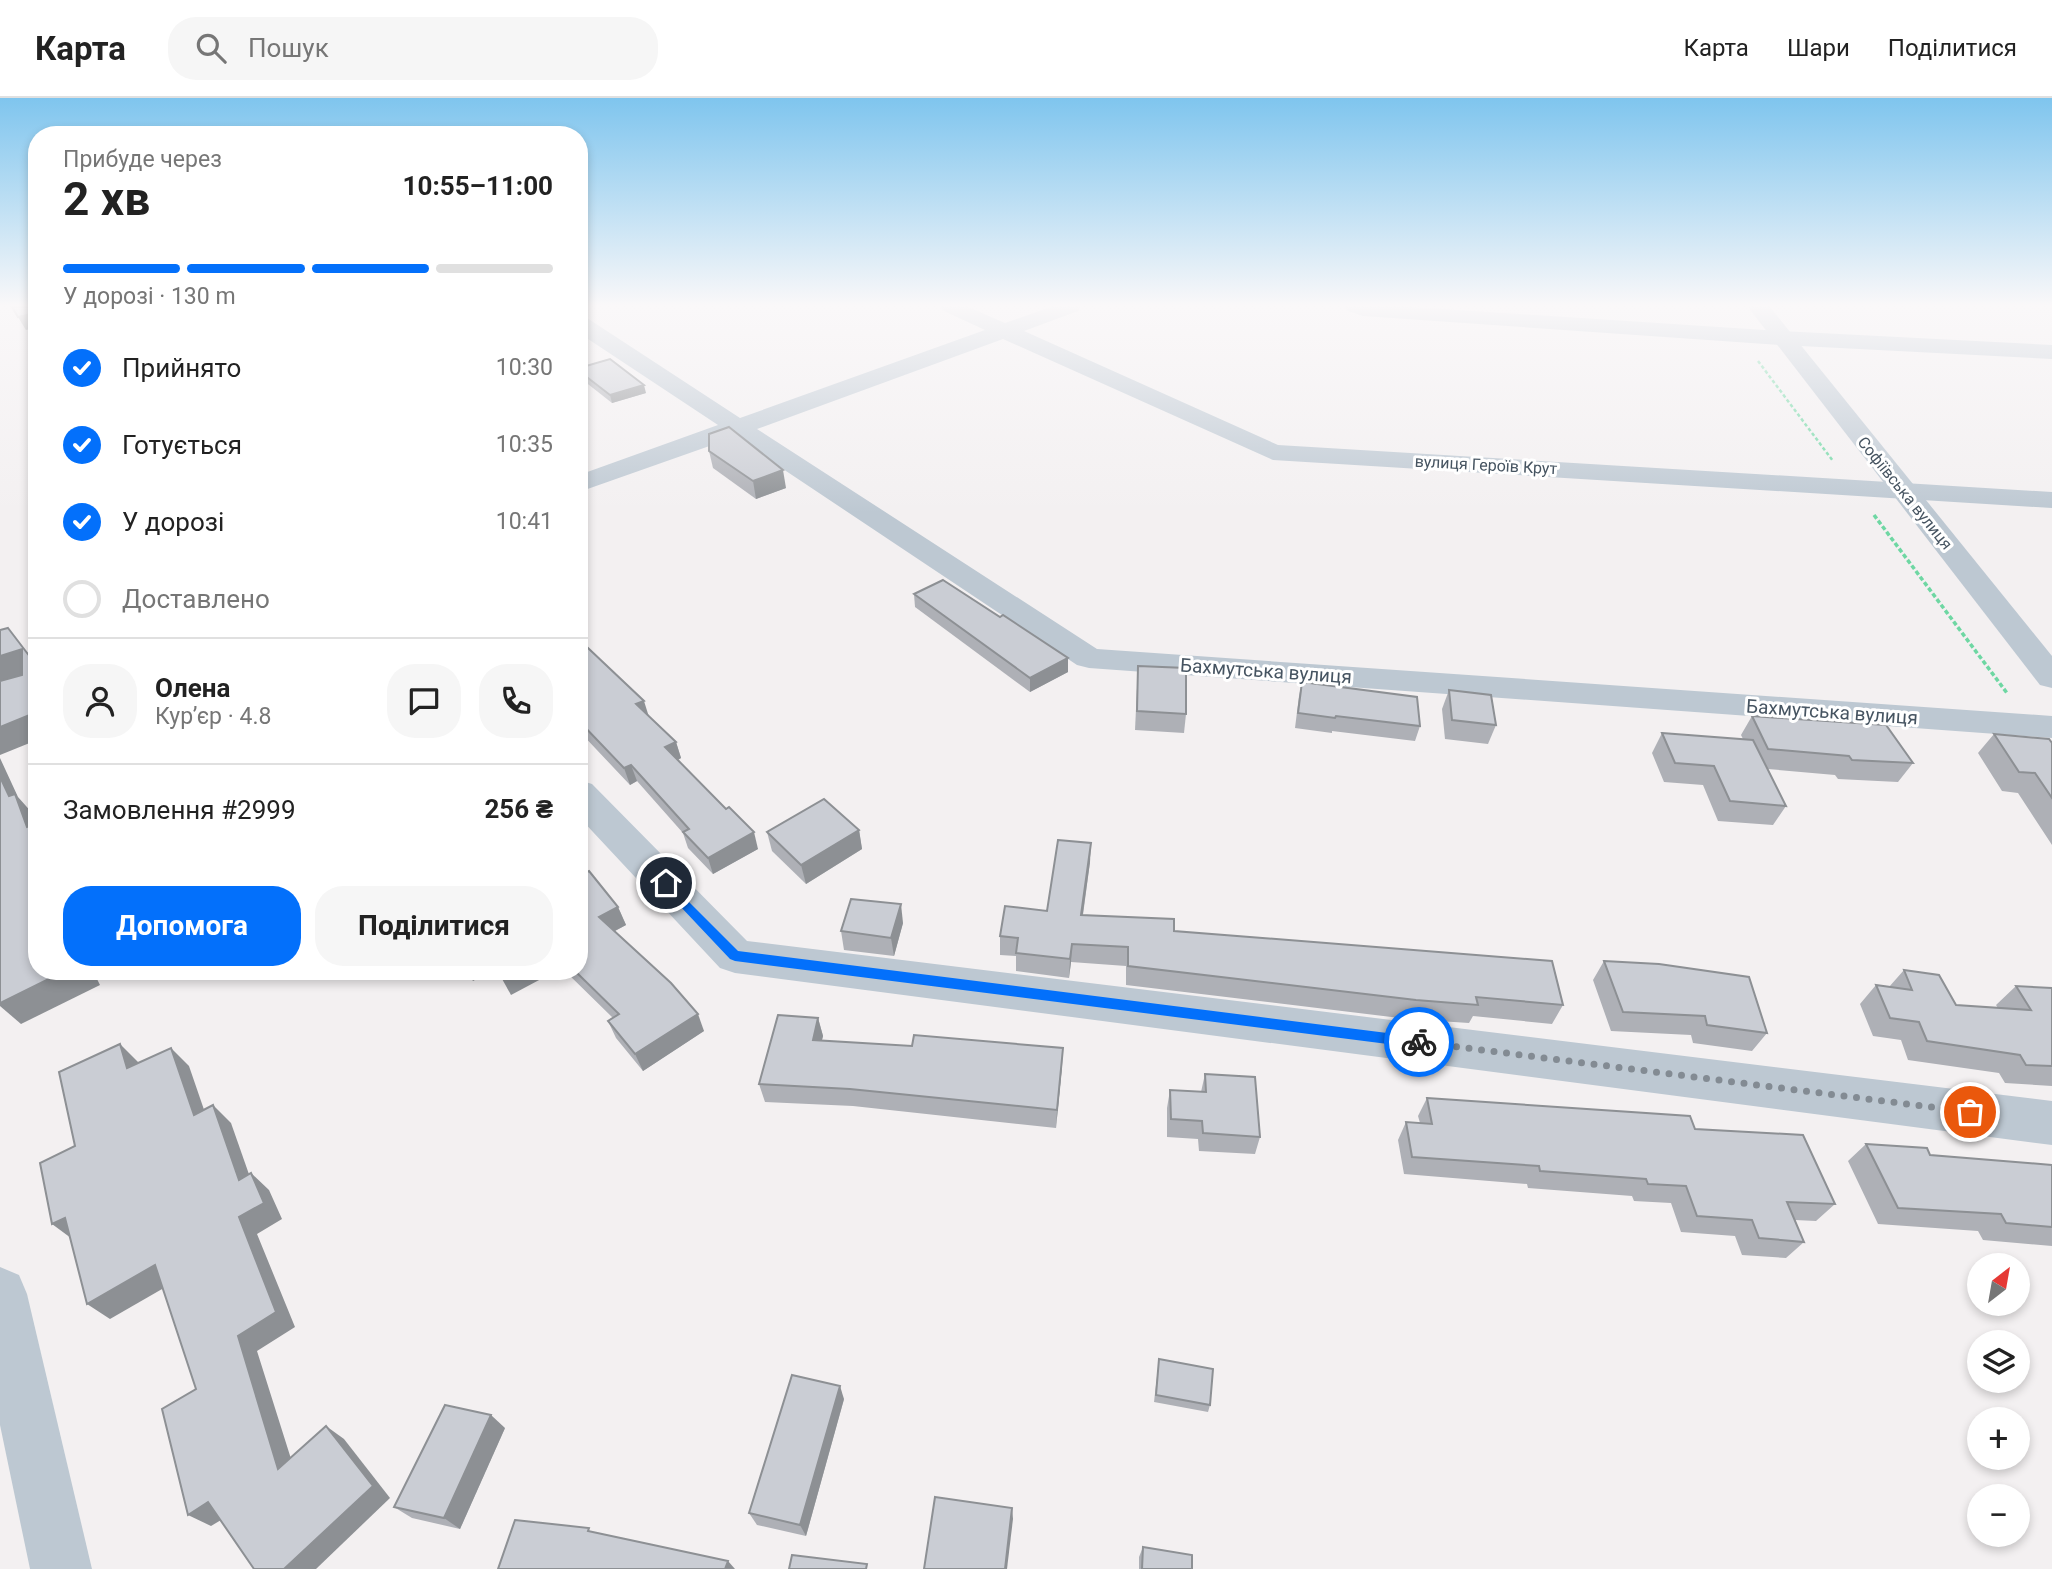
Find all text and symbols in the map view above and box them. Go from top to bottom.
search box [168,17,658,80]
text: Карта [35,29,126,68]
icon: search [192,29,230,67]
text: Пошук [248,33,329,63]
text: Карта [1683,34,1749,62]
text: Шари [1787,34,1850,62]
text: Поділитися [1888,34,2017,62]
text: Прибуде через [63,146,222,173]
text: 10:55–11:00 [403,171,553,201]
text: 2 хв [63,172,150,226]
text: У дорозі · 130 m [63,283,236,310]
icon: check [63,349,101,387]
text: Прийнято [122,353,241,383]
text: 10:30 [496,354,553,381]
icon: check [63,426,101,464]
text: Готується [122,430,242,460]
text: 10:35 [496,431,553,458]
street label: Софіївська вулиця [1854,433,1956,553]
street label: вулиця Героїв Крут [1414,452,1558,478]
icon: check [63,503,101,541]
text: У дорозі [122,507,224,537]
text: 10:41 [496,508,553,535]
text: Доставлено [122,584,270,614]
street label: Бахмутська вулиця [1179,654,1353,688]
button: person [63,664,137,738]
button: chat [387,664,461,738]
button: phone [479,664,553,738]
text: Олена [155,673,230,703]
street label: Бахмутська вулиця [1745,695,1919,729]
text: Кур’єр · 4.8 [155,703,271,730]
text: 256 ₴ [484,794,553,824]
text: Замовлення #2999 [63,795,296,825]
pin [636,853,696,913]
icon: home [647,864,685,902]
button: Допомога [63,886,301,966]
button: Поділитися [315,886,553,966]
courier [1384,1007,1454,1077]
icon: bike [1400,1023,1438,1061]
pin [1940,1082,2000,1142]
icon: bag [1951,1093,1989,1131]
north arrow [1967,1253,2030,1316]
map controls [1967,1253,2030,1547]
button: layers [1967,1330,2030,1393]
button: + [1967,1407,2030,1470]
button: − [1967,1484,2030,1547]

